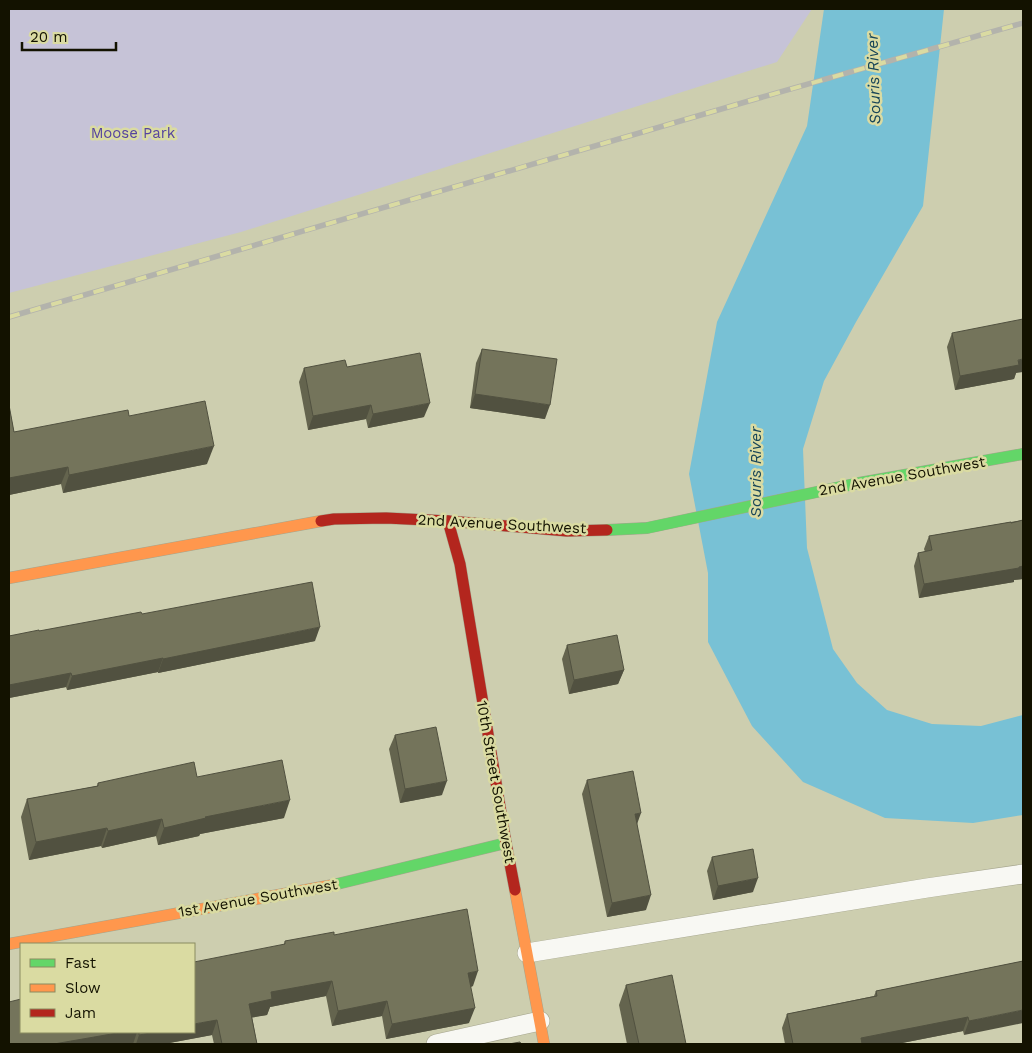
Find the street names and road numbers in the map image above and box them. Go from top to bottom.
street label: 2nd Avenue Southwest [817,452,987,500]
street label: 2nd Avenue Southwest [417,511,587,537]
street label: 10th Street Southwest [473,699,519,865]
street label: 1st Avenue Southwest [177,875,340,921]

